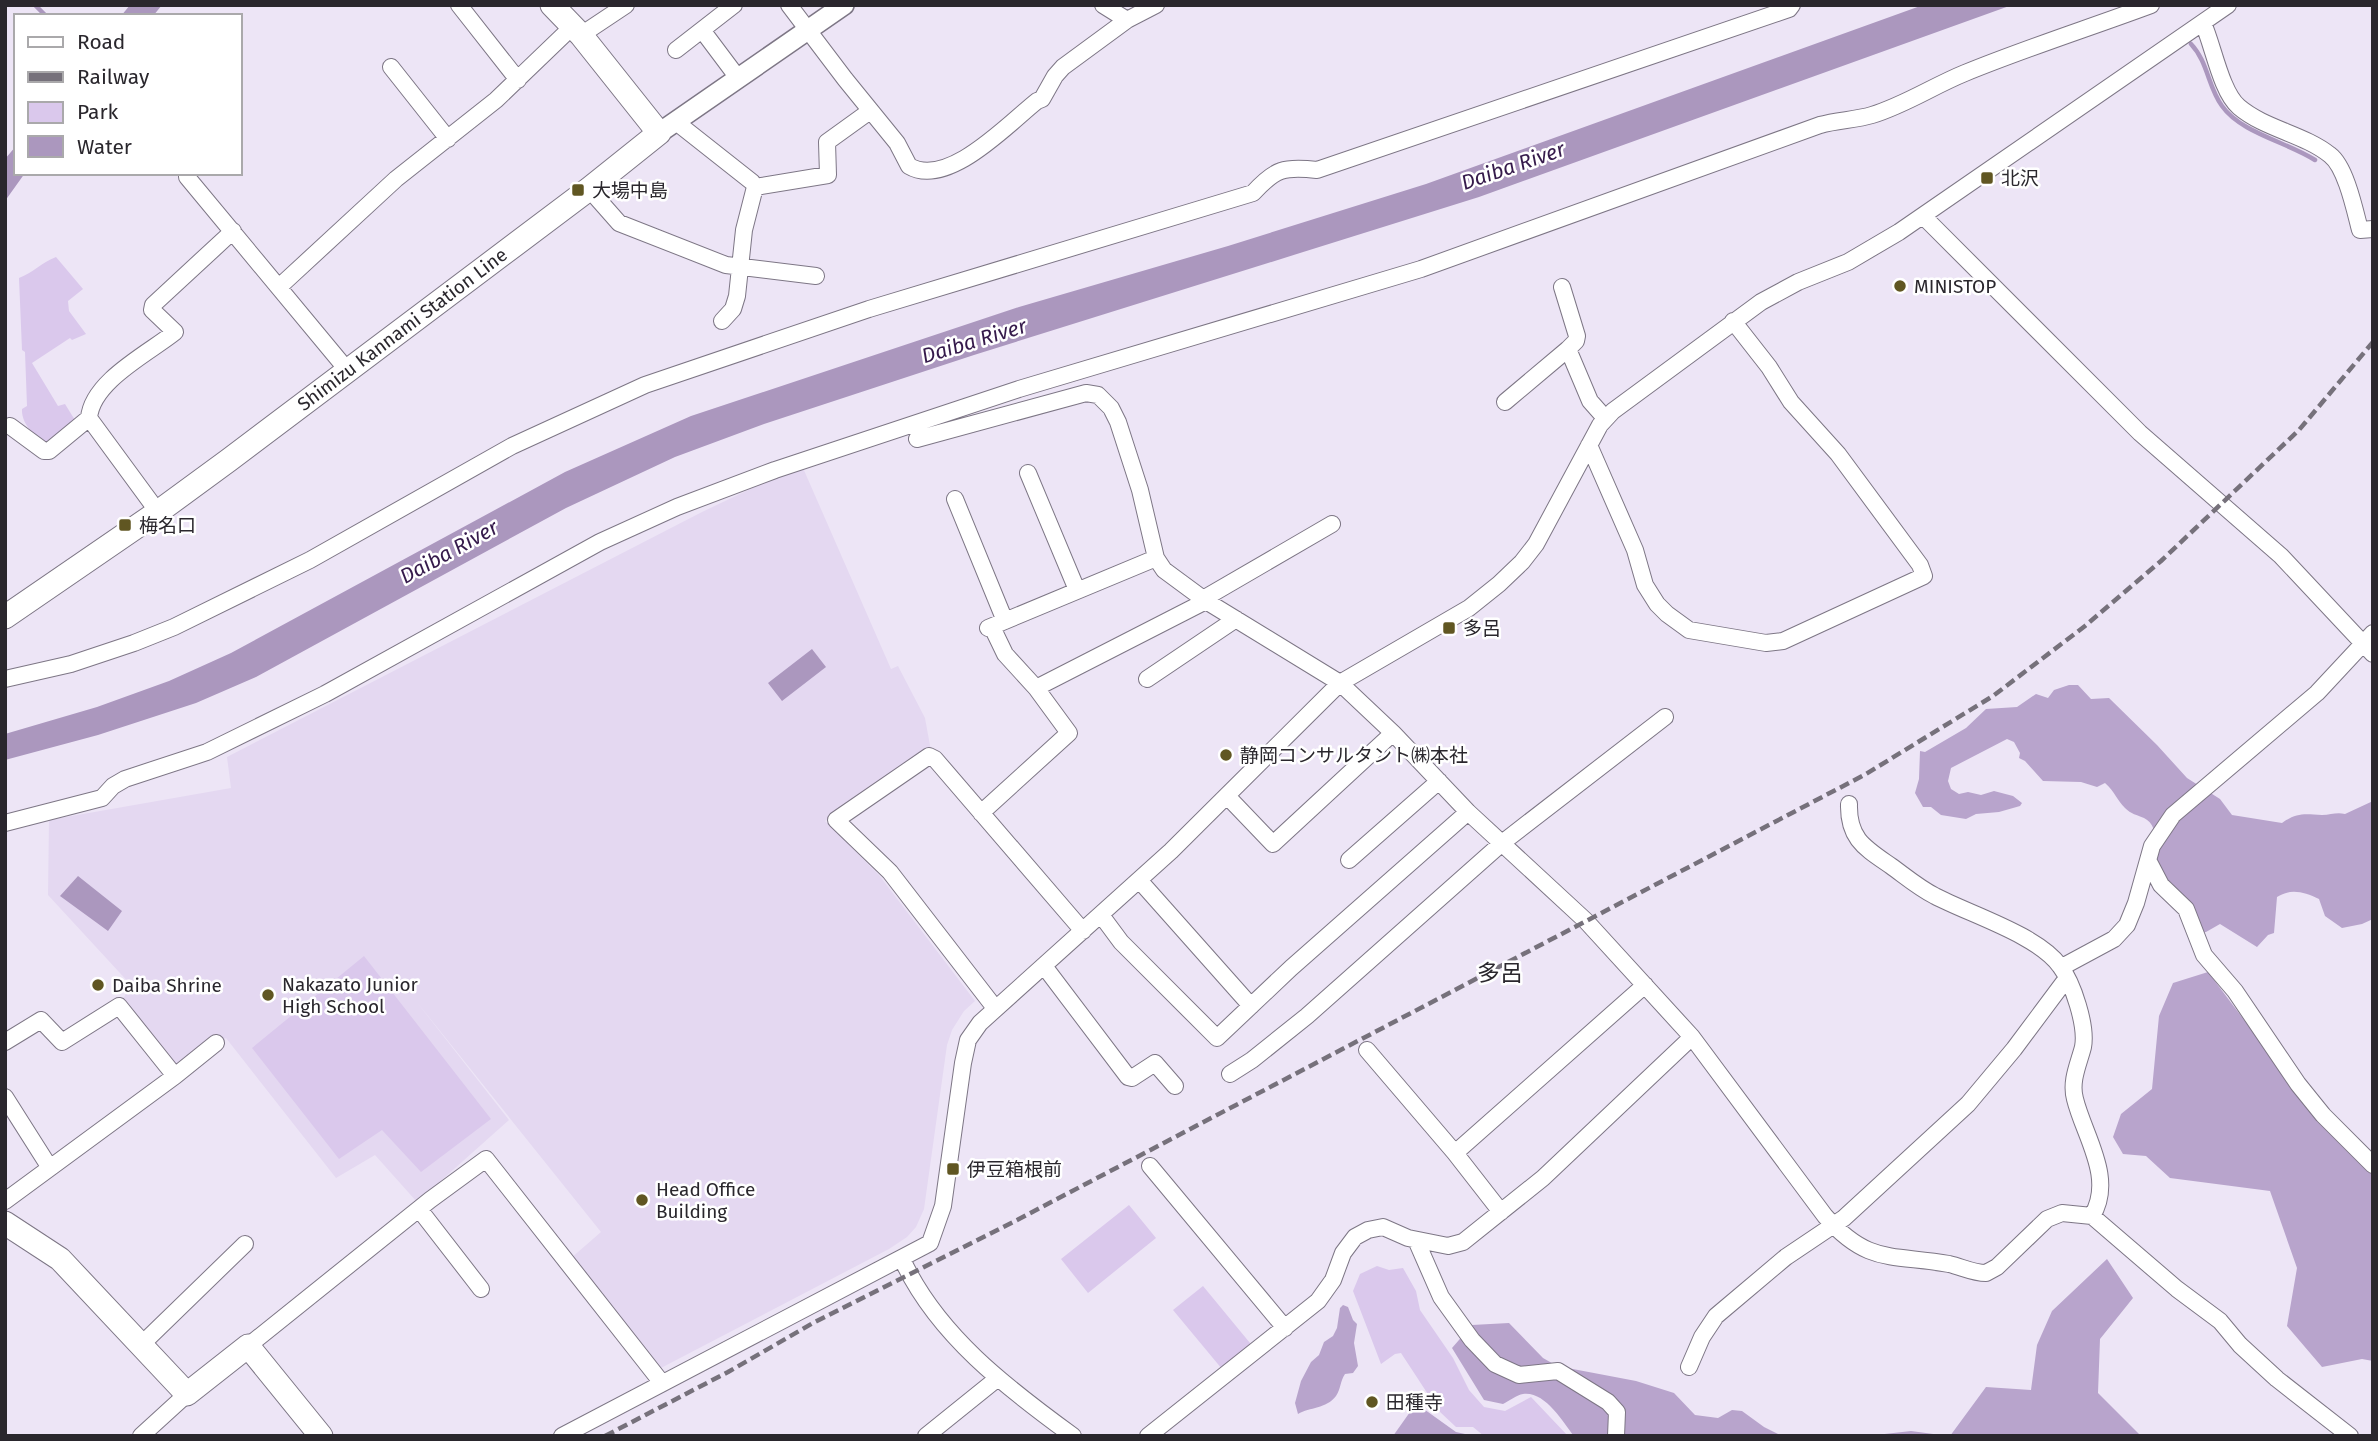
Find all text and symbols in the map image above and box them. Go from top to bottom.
legend [14,14,242,175]
text: Road [77,29,125,55]
text: Railway [77,64,150,90]
text: Park [77,99,119,125]
text: Water [77,134,132,160]
water label: Daiba River [1458,136,1569,196]
place label: 北沢 [2001,167,2039,190]
marker: 北沢 [1979,170,1995,186]
place label: 大場中島 [592,179,668,202]
marker: 大場中島 [570,182,586,198]
street label: Shimizu Kannami Station Line [293,243,512,416]
place label: MINISTOP [1914,275,1996,298]
marker: MINISTOP [1892,278,1908,294]
water label: Daiba River [918,312,1030,369]
place label: 梅名口 [139,514,196,537]
water label: Daiba River [395,514,503,590]
marker: 梅名口 [117,517,133,533]
place label: 多呂 [1463,617,1501,640]
marker: 多呂 [1441,620,1457,636]
place label: 静岡コンサルタント㈱本社 [1240,744,1468,767]
marker: 静岡コンサルタント㈱本社 [1218,747,1234,763]
district label: 多呂 [1477,959,1523,987]
place label: Nakazato Junior High School [282,973,419,1018]
place label: Daiba Shrine [112,974,222,997]
marker: Daiba Shrine [90,977,106,993]
marker: Nakazato Junior High School [260,987,276,1003]
place label: 伊豆箱根前 [967,1158,1062,1181]
marker: 伊豆箱根前 [945,1161,961,1177]
place label: Head Office Building [656,1178,755,1223]
marker: Head Office Building [634,1192,650,1208]
place label: 田種寺 [1386,1391,1443,1414]
marker: 田種寺 [1364,1394,1380,1410]

